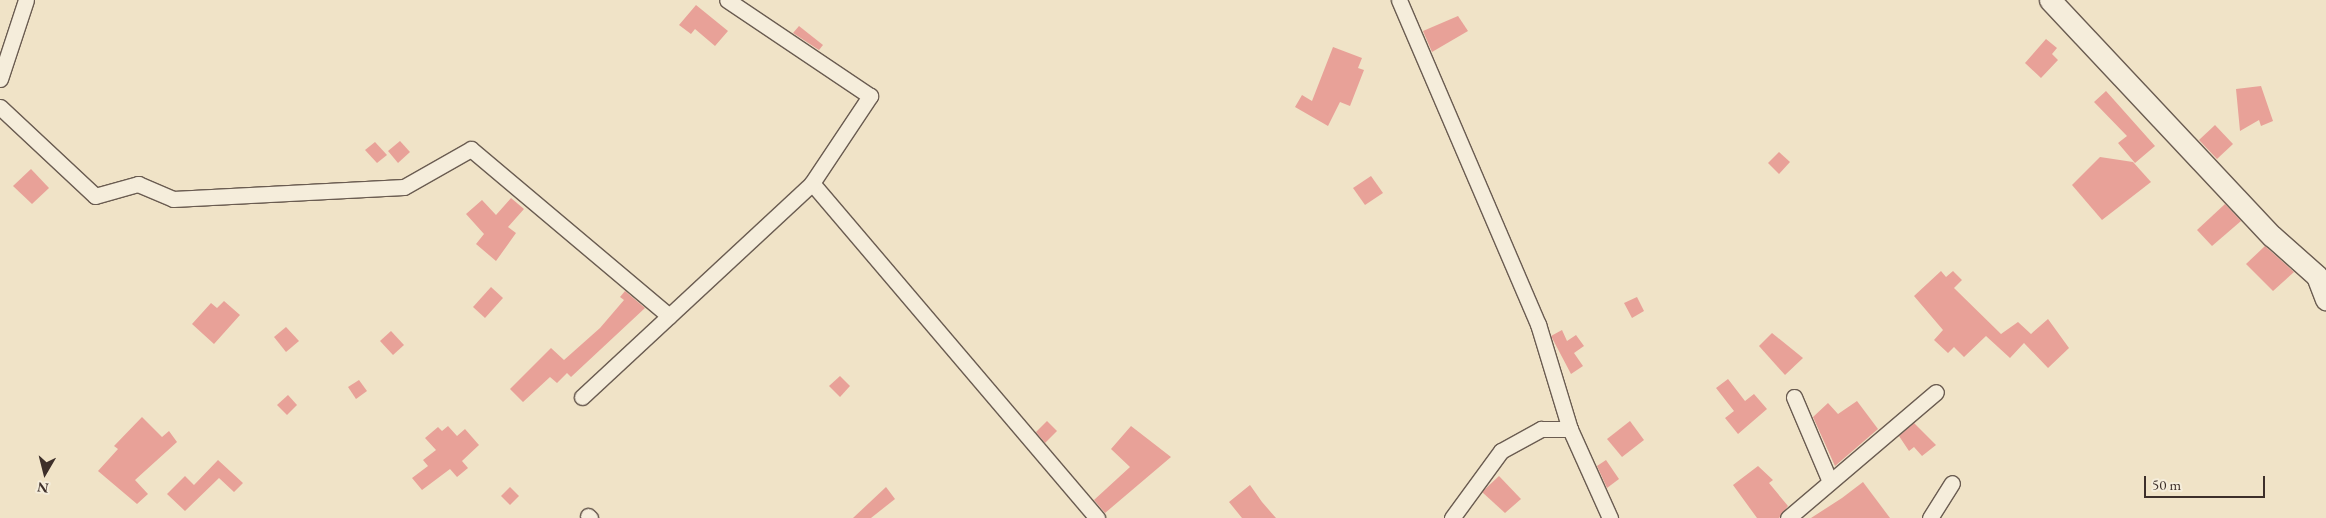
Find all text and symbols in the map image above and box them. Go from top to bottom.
north arrow [20,448,70,498]
scale bar [2146,466,2267,498]
text: 50 m [2152,475,2181,494]
text: N [36,478,50,498]

